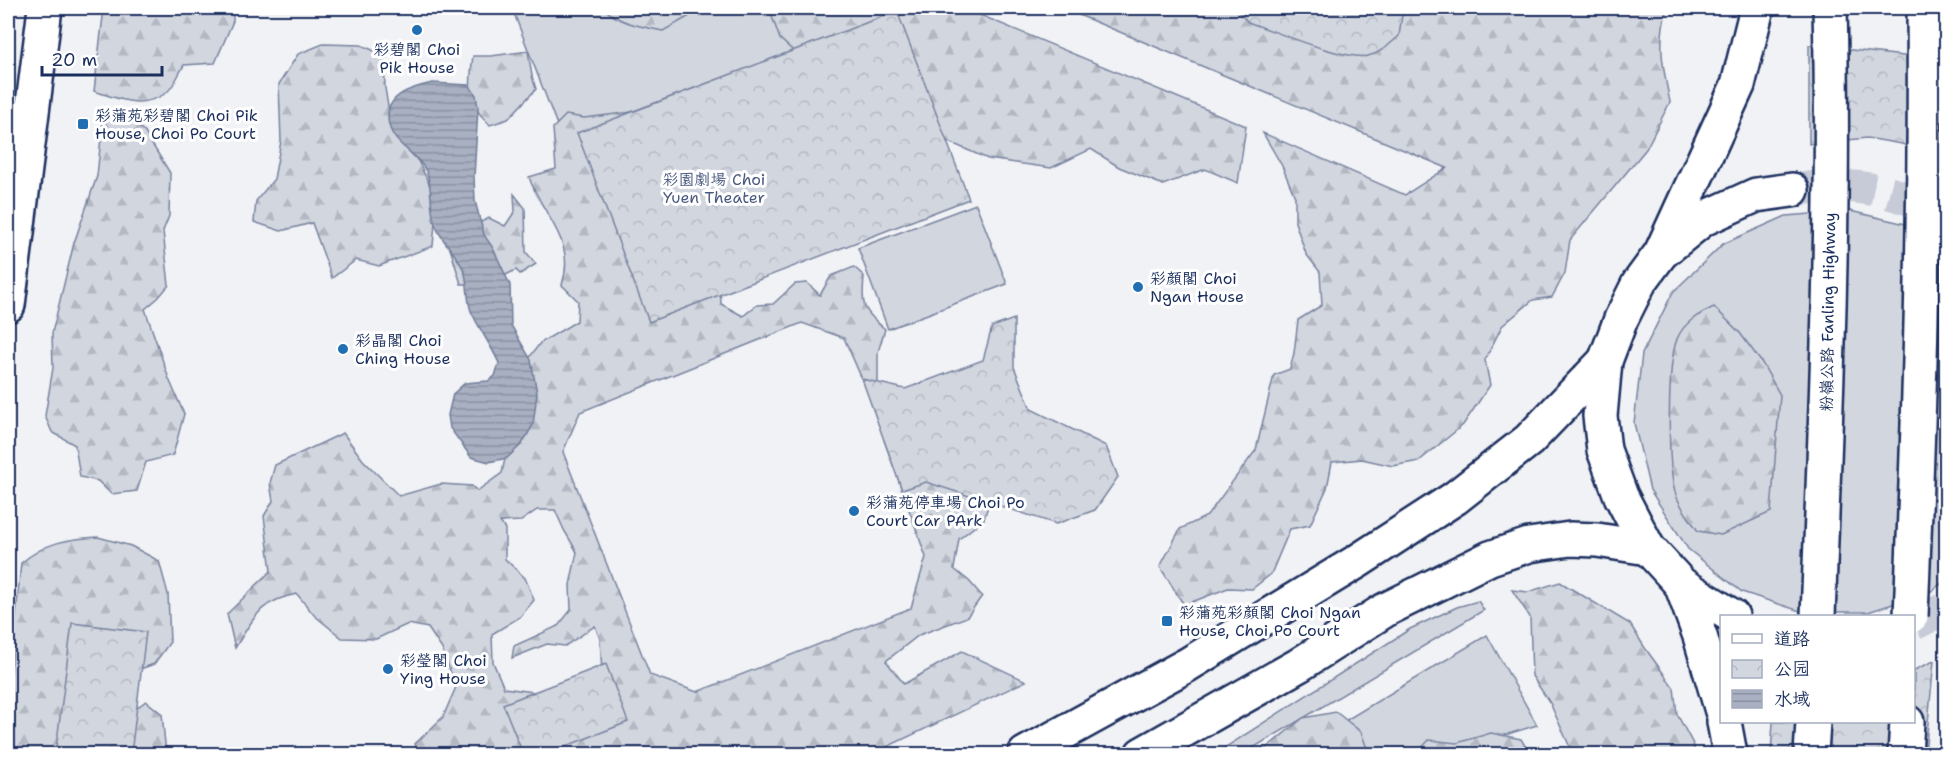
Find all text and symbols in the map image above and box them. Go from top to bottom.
marker: 彩碧閣 Choi Pik House [410,23,424,37]
scale bar [42,39,162,77]
place label: 彩碧閣 Choi Pik House [374,39,460,78]
text: 20 m [51,48,97,72]
place label: 彩蒲苑彩碧閣 Choi Pik House, Choi Po Court [95,105,258,144]
marker: 彩蒲苑彩碧閣 Choi Pik House, Choi Po Court [76,117,90,131]
park label: 彩園劇場 Choi Yuen Theater [663,169,765,208]
street label: 粉嶺公路 Fanling Highway [1816,212,1840,412]
place label: 彩顏閣 Choi Ngan House [1150,268,1244,307]
marker: 彩顏閣 Choi Ngan House [1131,280,1145,294]
place label: 彩晶閣 Choi Ching House [355,330,451,369]
marker: 彩晶閣 Choi Ching House [336,342,350,356]
place label: 彩蒲苑停車場 Choi Po Court Car PArk [866,492,1025,531]
marker: 彩蒲苑停車場 Choi Po Court Car PArk [847,504,861,518]
place label: 彩蒲苑彩顏閣 Choi Ngan House, Choi Po Court [1179,602,1361,641]
marker: 彩蒲苑彩顏閣 Choi Ngan House, Choi Po Court [1160,614,1174,628]
legend [1720,615,1915,723]
text: 道路 [1774,627,1810,651]
place label: 彩瑩閣 Choi Ying House [400,650,487,689]
text: 公园 [1774,657,1810,681]
marker: 彩瑩閣 Choi Ying House [381,662,395,676]
text: 水域 [1774,687,1810,711]

